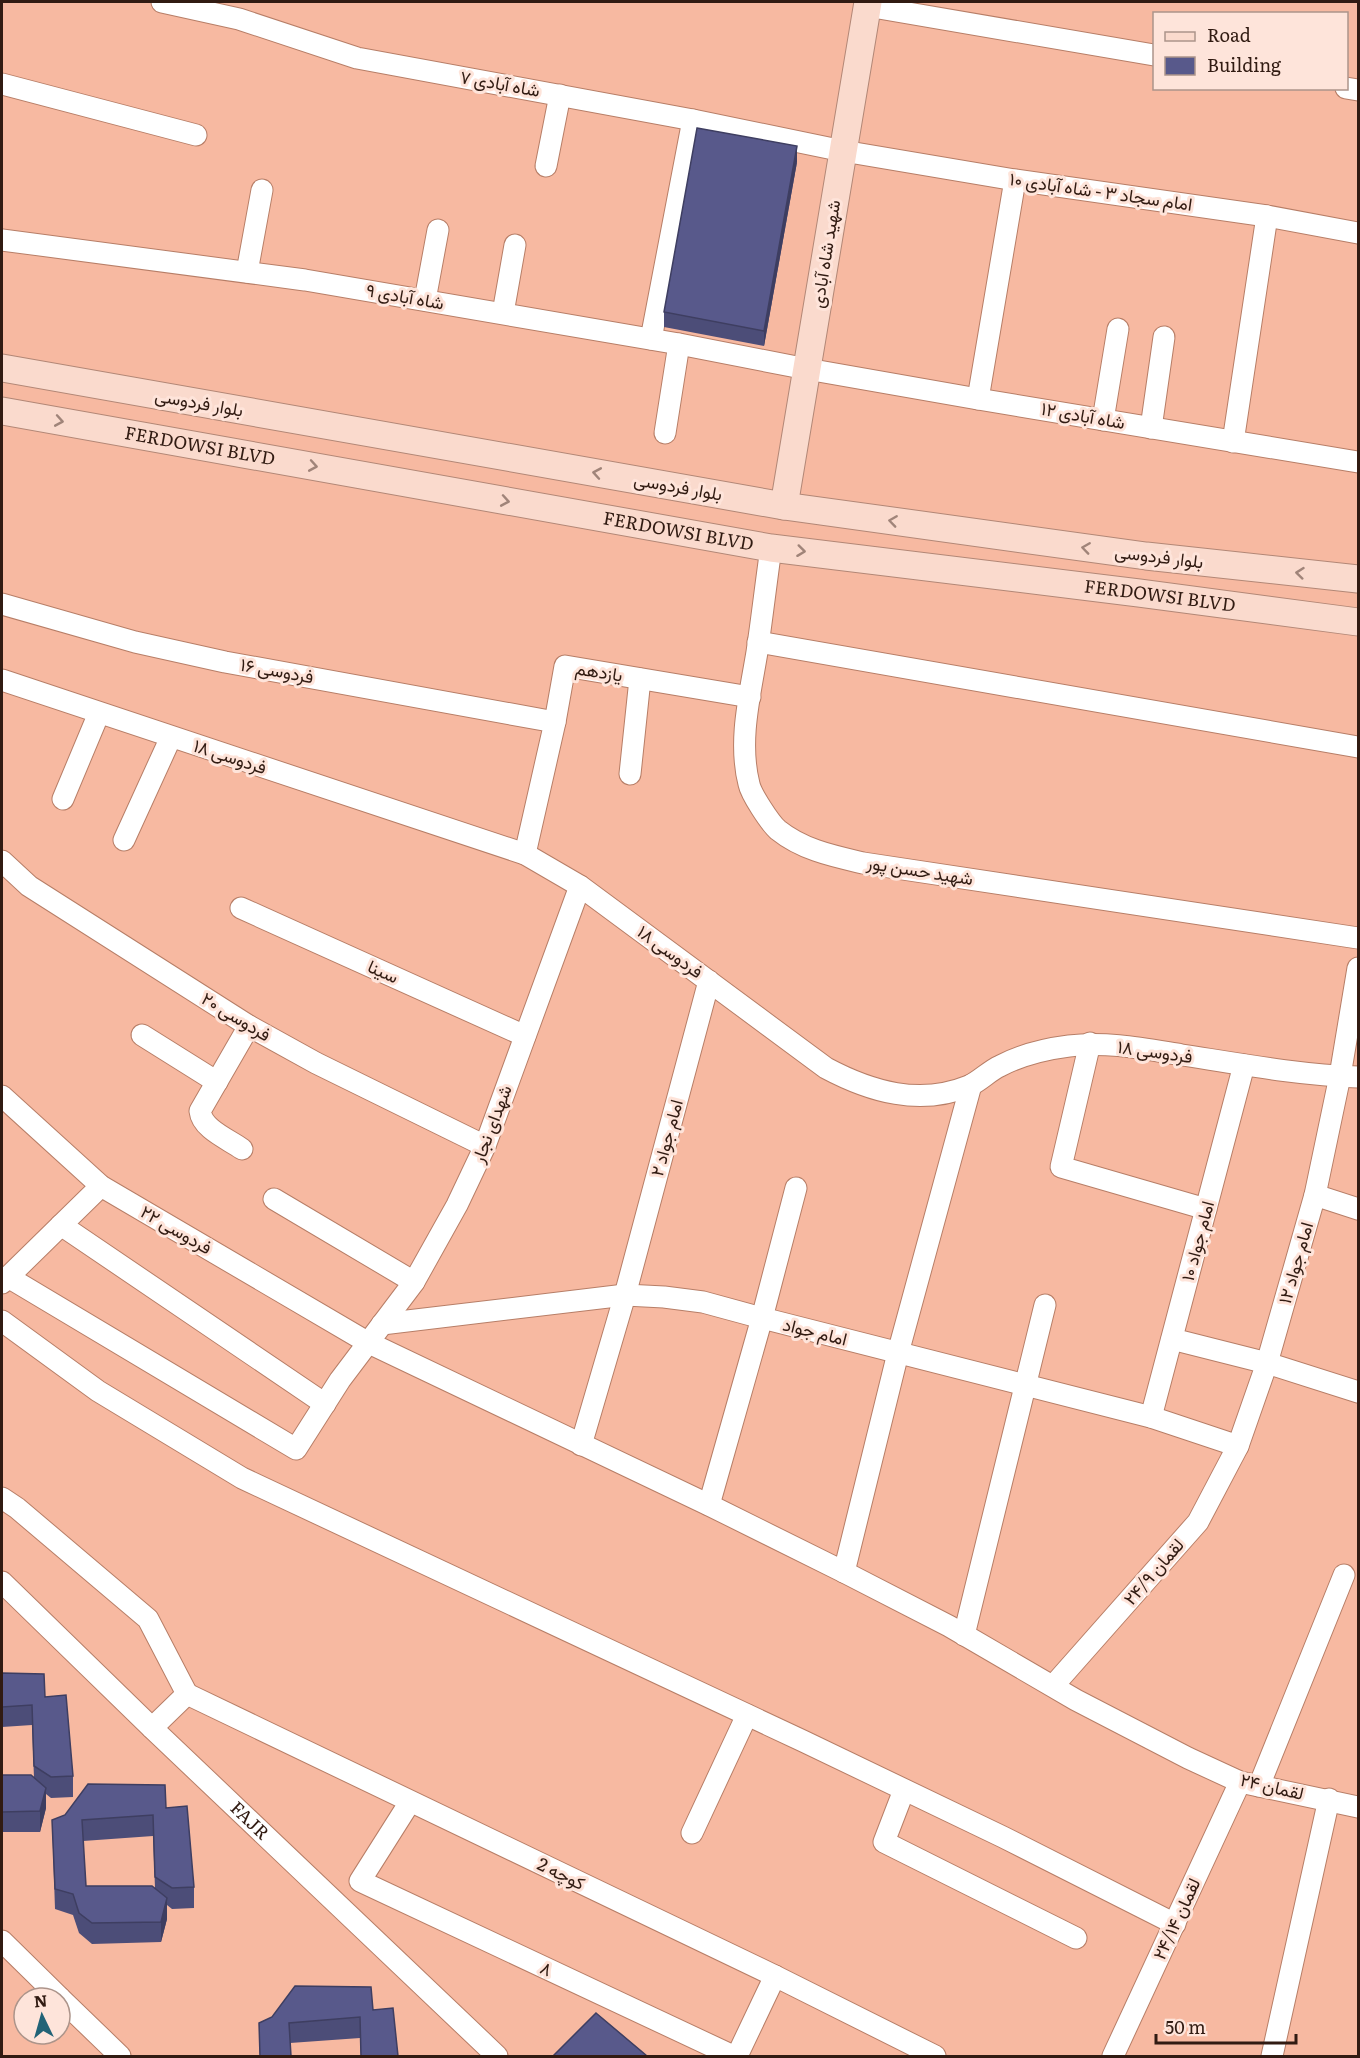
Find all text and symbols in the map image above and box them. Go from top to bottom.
legend [1153,12,1348,90]
text: Road [1207,21,1251,48]
text: Building [1207,51,1282,78]
street label: شاه آبادی ۷ [458,62,542,103]
street label: امام سجاد ۳ - شاه آبادی ۱۰ [1008,164,1194,217]
street label: شهید شاه آبادی [803,198,846,310]
street label: شاه آبادی ۹ [364,275,446,316]
street label: بلوار فردوسی [153,380,246,423]
street label: شاه آبادی ۱۲ [1039,394,1127,435]
one-way arrow [54,415,64,427]
street label: FERDOWSI BLVD [123,418,278,471]
one-way arrow [308,460,318,472]
street label: بلوار فردوسی [632,464,725,507]
one-way arrow [592,467,602,480]
one-way arrow [500,494,510,506]
street label: FERDOWSI BLVD [601,503,756,557]
one-way arrow [888,515,897,527]
street label: بلوار فردوسی [1113,537,1205,574]
one-way arrow [1081,542,1090,554]
one-way arrow [796,545,805,557]
one-way arrow [1296,567,1305,580]
street label: FERDOWSI BLVD [1083,571,1237,618]
street label: فردوسی ۱۶ [239,650,316,689]
street label: یازدهم [574,653,625,688]
street label: فردوسی ۱۸ [190,731,271,780]
street label: شهید حسن پور [864,848,975,891]
street label: فردوسی ۱۸ [632,918,709,984]
street label: سینا [364,952,403,989]
street label: فردوسی ۲۰ [197,984,277,1047]
street label: فردوسی ۱۸ [1116,1032,1195,1069]
street label: شهدای نجار [463,1081,518,1167]
street label: امام جواد ۲ [642,1096,689,1179]
street label: فردوسی ۲۲ [136,1197,218,1260]
street label: امام جواد ۱۰ [1173,1197,1220,1284]
street label: امام جواد ۱۲ [1270,1219,1319,1307]
street label: امام جواد [780,1310,850,1352]
street label: لقمان ۲۴/۹ [1116,1532,1190,1610]
street label: لقمان ۲۴ [1238,1765,1307,1806]
street label: FAJR [225,1794,277,1845]
street label: کوچه 2 [533,1850,590,1896]
street label: لقمان ۲۴/۱۴ [1145,1873,1206,1964]
street label: ۸ [536,1953,557,1982]
north arrow [12,1986,72,2046]
text: N [33,1988,48,2013]
scale bar [1156,2007,1296,2045]
text: 50 m [1165,2013,1206,2040]

